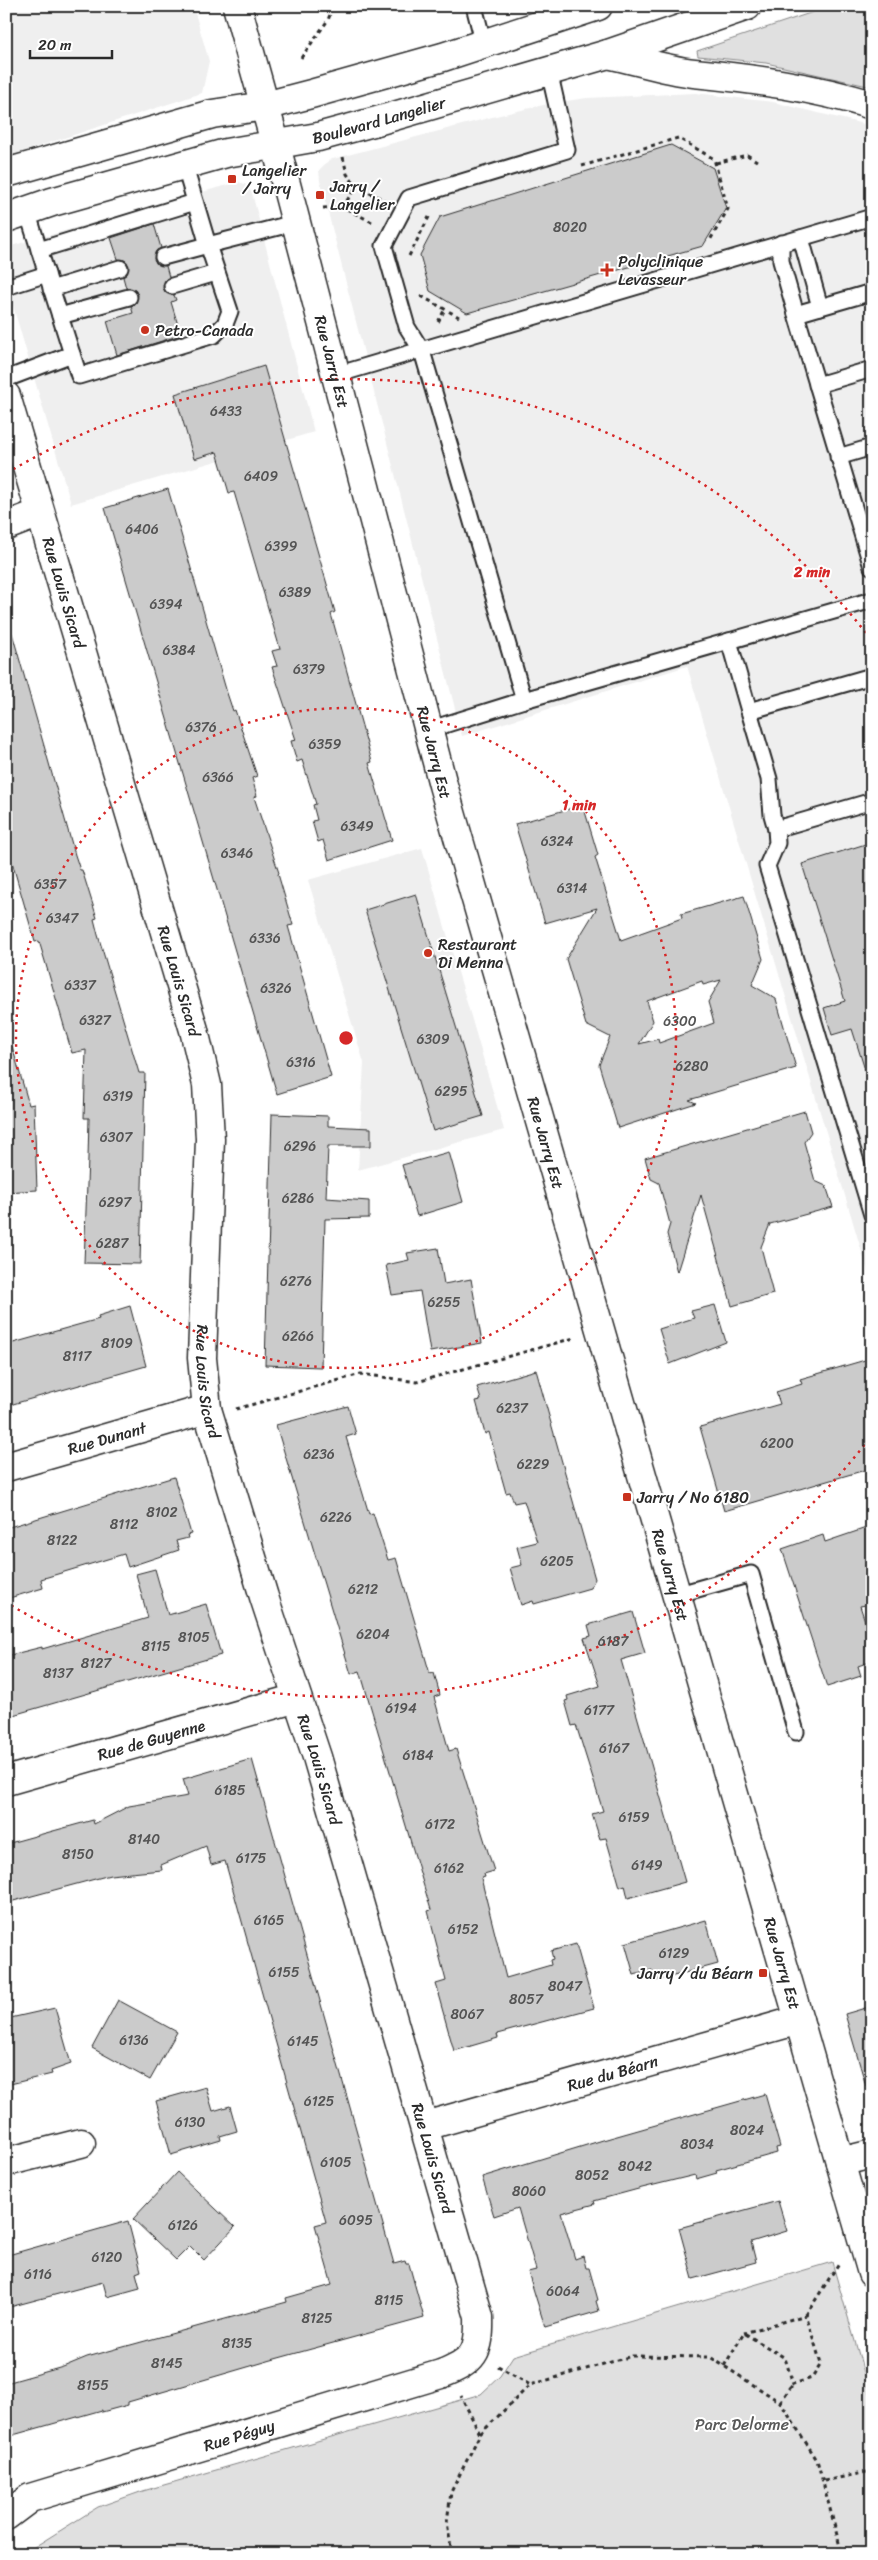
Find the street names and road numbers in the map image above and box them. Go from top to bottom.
street label: Boulevard Langelier [310,87,451,153]
street label: Rue Jarry Est [306,312,358,411]
street label: Rue Louis Sicard [34,534,94,653]
street label: Rue Jarry Est [408,703,460,802]
street label: Rue Louis Sicard [149,922,209,1041]
street label: Rue Jarry Est [519,1093,573,1192]
street label: Rue Louis Sicard [187,1324,230,1444]
street label: Rue Dunant [64,1413,150,1463]
street label: Rue Jarry Est [643,1525,697,1625]
street label: Rue Louis Sicard [289,1710,350,1830]
street label: Rue de Guyenne [94,1711,209,1769]
street label: Rue Jarry Est [755,1914,809,2013]
street label: Rue du Béarn [564,2047,662,2100]
street label: Rue Louis Sicard [403,2099,463,2219]
street label: Rue Péguy [200,2411,279,2460]

